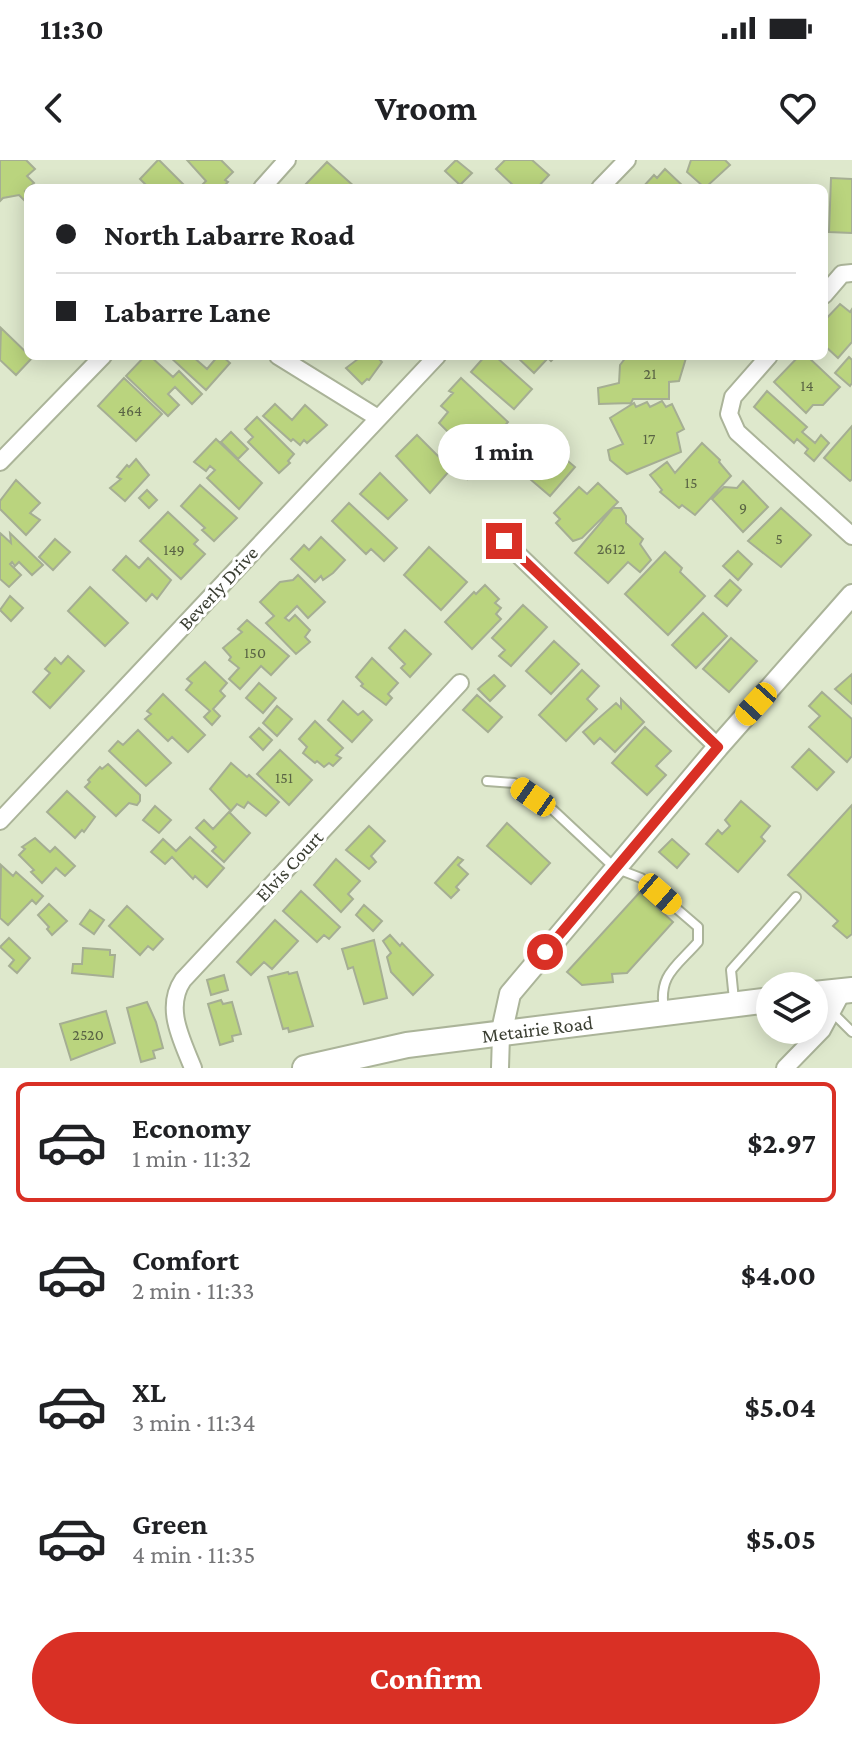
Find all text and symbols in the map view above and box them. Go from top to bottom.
text: 11:30 [40,12,104,45]
icon: back [32,86,76,130]
icon: heart [776,86,820,130]
text: Vroom [375,88,477,128]
text: North Labarre Road [104,218,355,251]
text: Labarre Lane [104,295,271,328]
house number: 21 [644,365,656,382]
house number: 14 [800,377,814,394]
house number: 464 [118,402,142,419]
callout: 1 min [438,425,570,481]
house number: 17 [643,430,656,447]
text: 1 min [474,437,534,466]
house number: 15 [685,474,697,491]
house number: 9 [739,499,747,516]
route end [486,523,522,559]
house number: 5 [775,530,783,547]
house number: 2612 [597,540,626,557]
house number: 149 [163,541,185,558]
street label: Beverly Drive [174,542,263,635]
house number: 150 [244,644,266,661]
car [731,678,781,730]
house number: 151 [275,769,293,786]
car [506,773,560,821]
street label: Elvis Court [251,826,327,906]
car [634,869,686,919]
route start [527,934,563,970]
map controls [756,972,828,1044]
button: layers [756,972,828,1044]
street label: Metairie Road [481,1011,595,1047]
house number: 2520 [72,1026,104,1043]
icon: car [36,1106,108,1178]
text: Economy [132,1111,251,1144]
text: $2.97 [747,1126,816,1159]
text: 1 min · 11:32 [132,1144,251,1173]
icon: car [36,1238,108,1310]
text: Comfort [132,1243,239,1276]
text: $4.00 [741,1258,816,1291]
text: 2 min · 11:33 [132,1276,255,1305]
icon: car [36,1370,108,1442]
text: XL [132,1375,166,1408]
text: $5.04 [744,1390,816,1423]
text: 3 min · 11:34 [132,1408,256,1437]
icon: car [36,1502,108,1574]
text: Green [132,1507,208,1540]
text: $5.05 [746,1522,816,1555]
text: 4 min · 11:35 [132,1540,256,1569]
button: Confirm [32,1632,820,1724]

